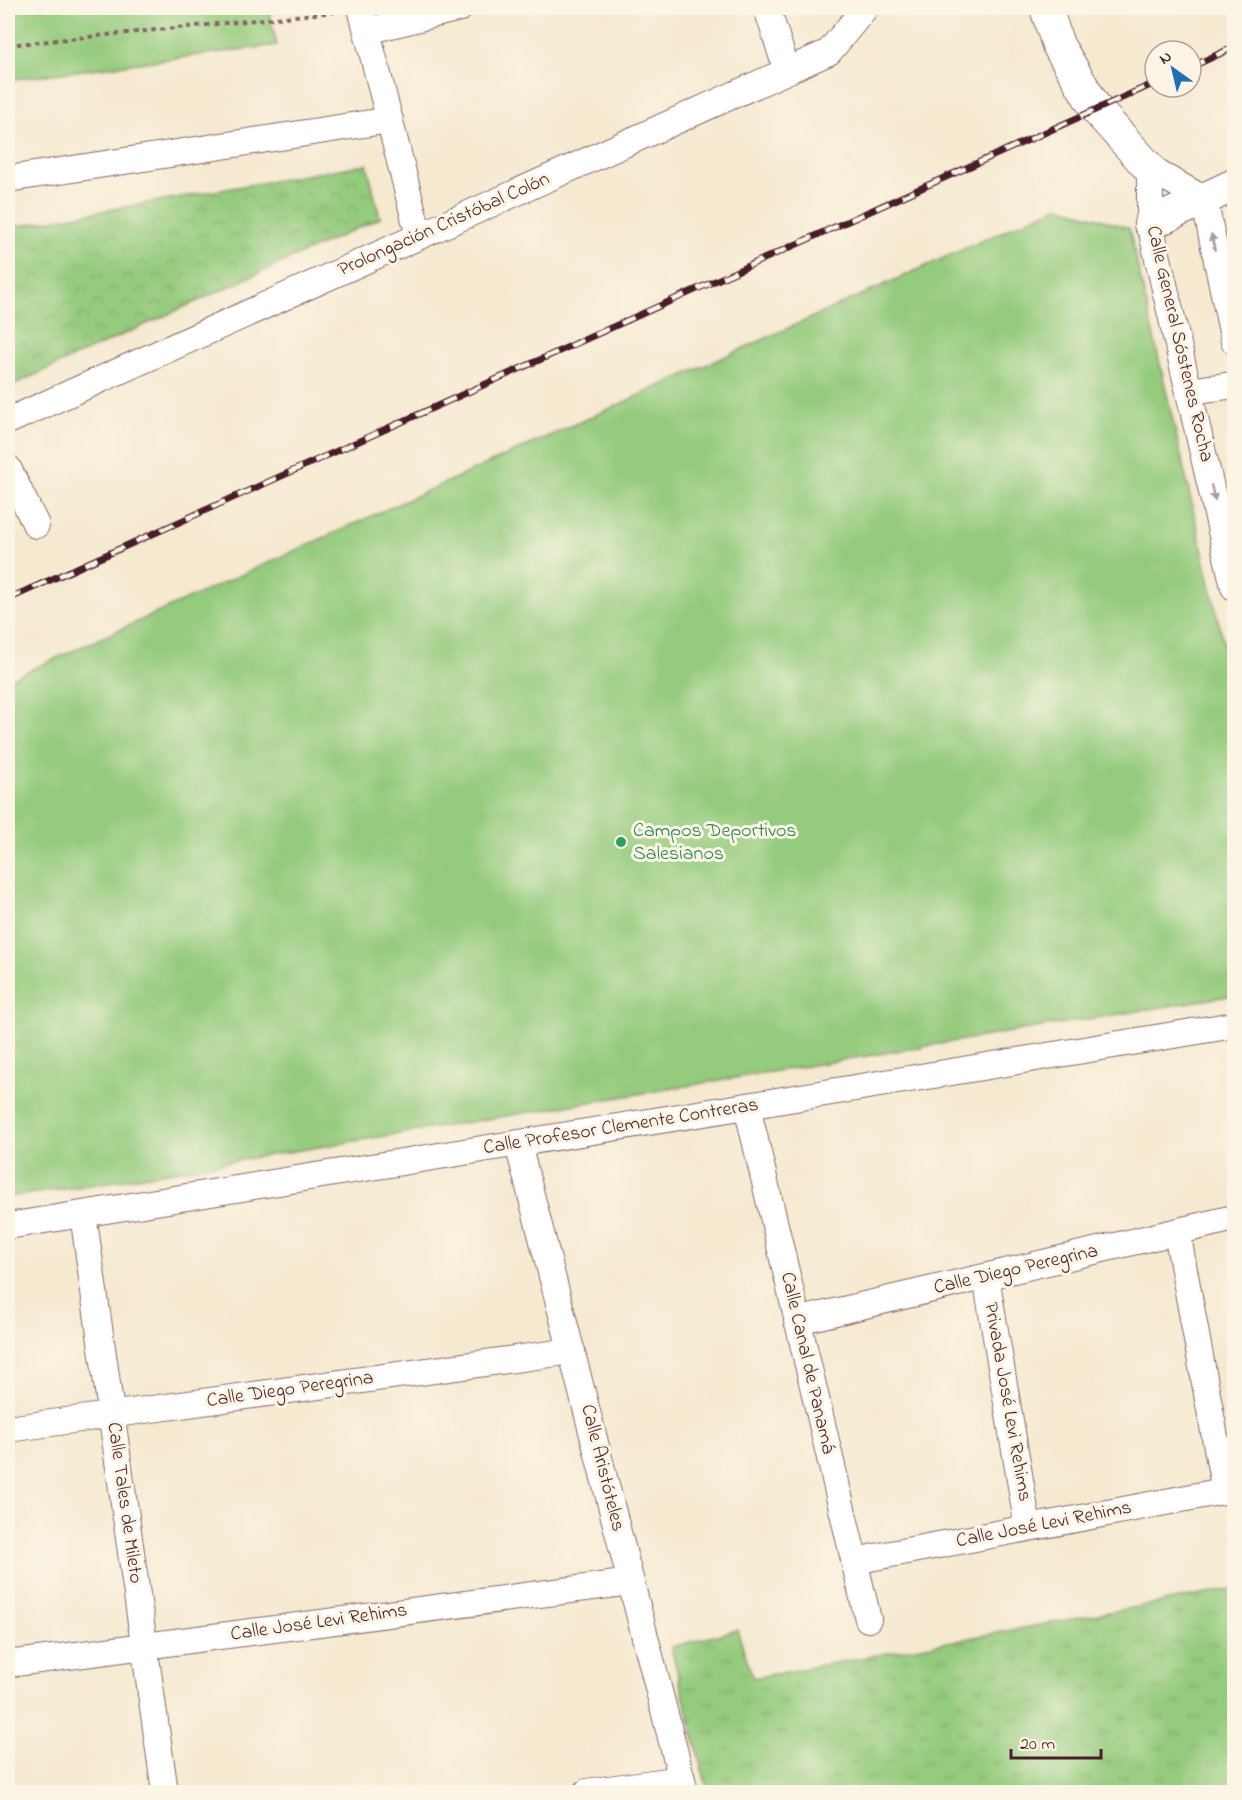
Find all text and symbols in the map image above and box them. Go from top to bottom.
north arrow [1143,39,1203,99]
text: N [1155,45,1177,71]
street label: Prolongación Cristóbal Colón [333,165,555,286]
street label: Calle General Sóstenes Rocha [1138,223,1220,465]
one-way arrow [1208,233,1218,252]
one-way arrow [1208,484,1218,503]
place label: Campos Deportivos Salesianos [633,817,797,869]
marker: Campos Deportivos Salesianos [614,835,628,849]
street label: Calle Profesor Clemente Contreras [481,1091,761,1163]
street label: Calle Diego Peregrina [931,1237,1101,1304]
street label: Calle Canal de Panamá [772,1269,842,1457]
street label: Privada José Levi Rehims [975,1300,1039,1504]
street label: Calle Diego Peregrina [205,1364,375,1417]
street label: Calle Aristóteles [572,1401,632,1535]
street label: Calle Tales de Mileto [98,1420,150,1586]
street label: Calle José Levi Rehims [954,1494,1134,1556]
street label: Calle José Levi Rehims [229,1596,409,1650]
scale bar [1011,1722,1101,1760]
text: 20 m [1020,1732,1055,1758]

